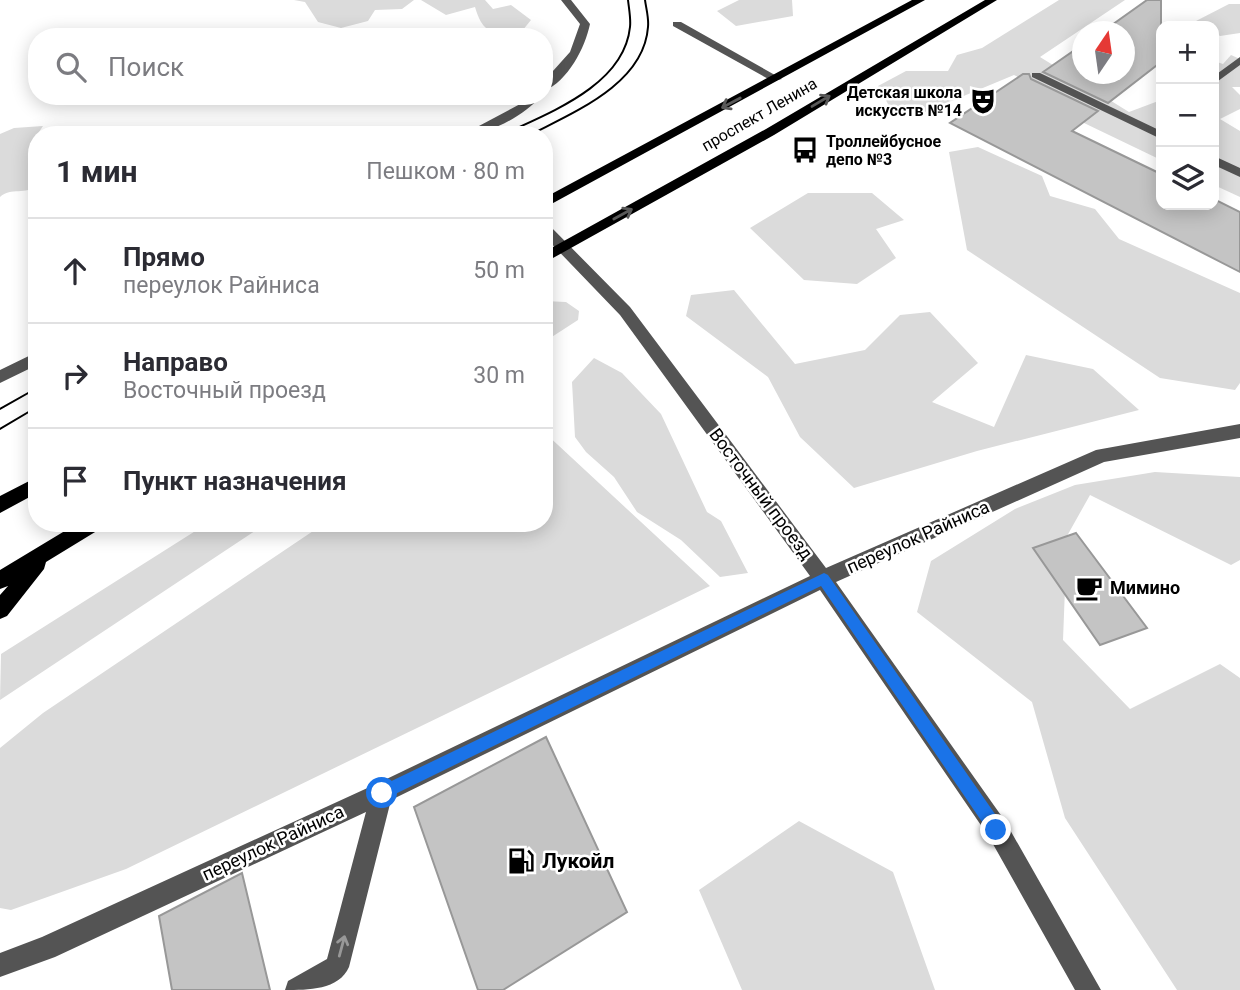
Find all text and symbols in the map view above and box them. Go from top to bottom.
north arrow [1072,21,1135,84]
map controls [1156,21,1219,210]
button: + [1156,21,1219,84]
search box [28,28,553,105]
icon: search [52,48,90,86]
text: Поиск [108,52,184,82]
street label: проспект Ленина [698,74,820,155]
place label: Детская школа искусств №14 [847,83,962,120]
button: − [1156,84,1219,147]
theatre icon: Детская школа искусств №14 [968,86,998,116]
one-way arrow [810,94,830,108]
one-way arrow [721,96,741,110]
place label: Троллейбусное депо №3 [826,132,941,169]
bus stop icon: Троллейбусное депо №3 [790,135,820,165]
button: layers [1156,147,1219,210]
text: 1 мин [56,154,137,189]
text: Пешком · 80 m [366,158,525,185]
one-way arrow [613,207,633,221]
text: Прямо [123,242,205,272]
icon: ahead [56,252,94,290]
text: 50 m [473,257,525,284]
text: переулок Райниса [123,272,320,299]
text: Направо [123,347,228,377]
icon: right [56,357,94,395]
text: 30 m [473,362,525,389]
text: Восточный проезд [123,377,326,404]
street label: Восточный проезд [705,424,818,564]
icon: arrive [56,462,94,500]
text: Пункт назначения [123,466,347,496]
street label: переулок Райниса [843,496,992,577]
cafe icon: Мимино [1074,573,1104,603]
place label: Мимино [1110,577,1180,598]
route start [366,777,397,808]
street label: переулок Райниса [199,801,347,885]
route end [980,814,1011,845]
fuel station icon: Лукойл [506,846,536,876]
place label: Лукойл [542,849,614,873]
one-way arrow [337,935,350,957]

